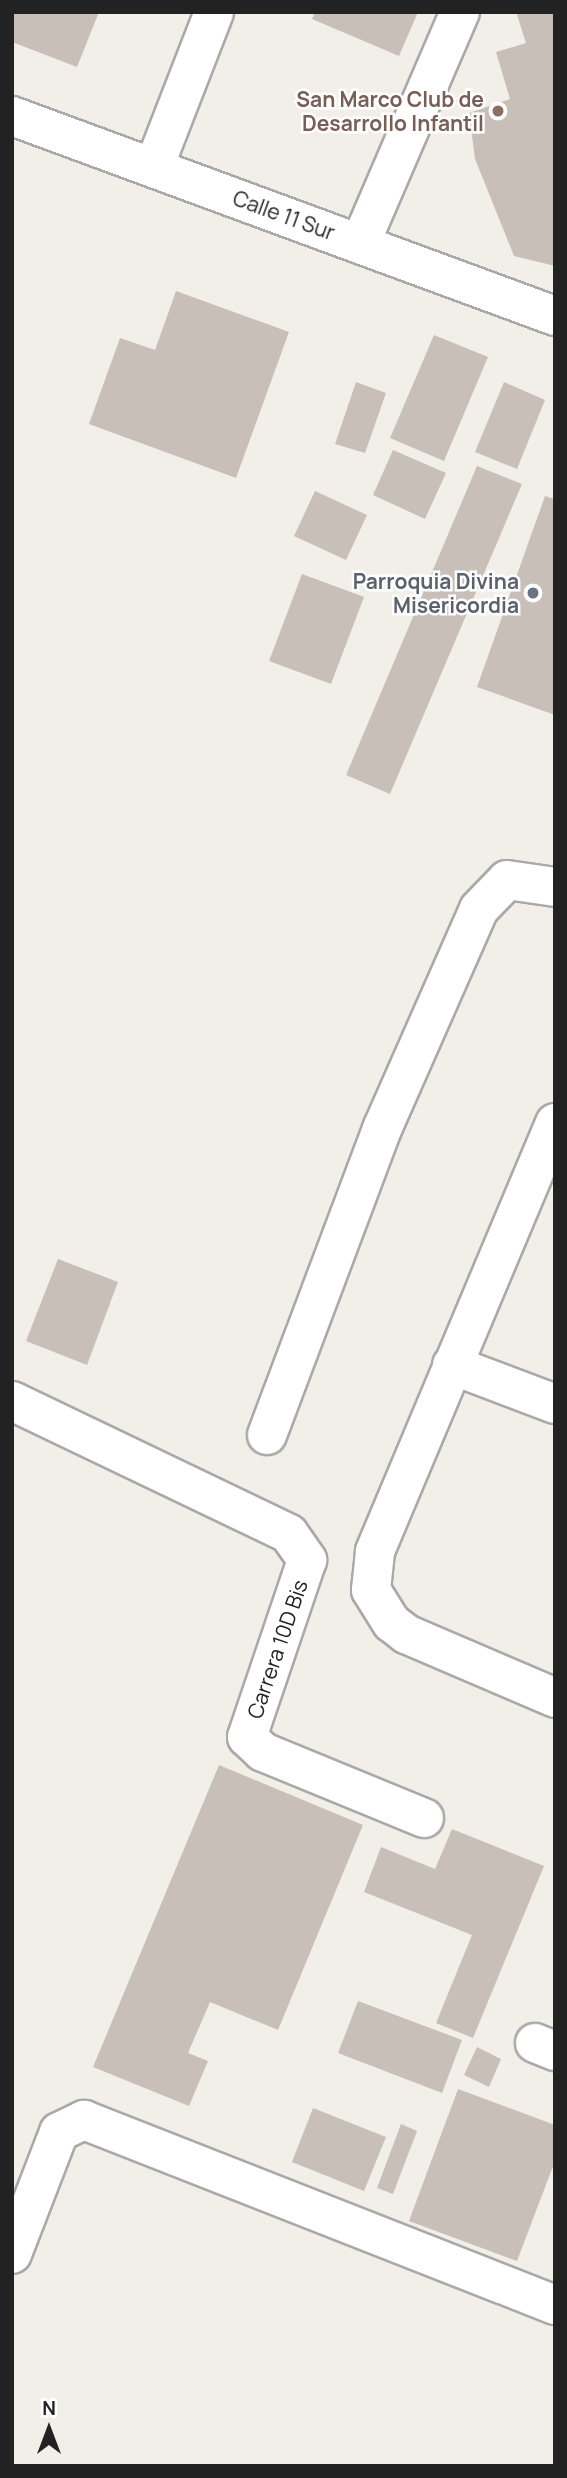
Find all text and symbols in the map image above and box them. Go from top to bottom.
place label: San Marco Club de Desarrollo Infantil [296,86,484,136]
marker: San Marco Club de Desarrollo Infantil [490,103,506,119]
street label: Calle 11 Sur [230,185,338,245]
place label: Parroquia Divina Misericordia [353,568,519,618]
marker: Parroquia Divina Misericordia [525,585,541,601]
street label: Carrera 10D Bis [241,1576,313,1722]
north arrow [14,2394,84,2464]
text: N [42,2395,56,2421]

